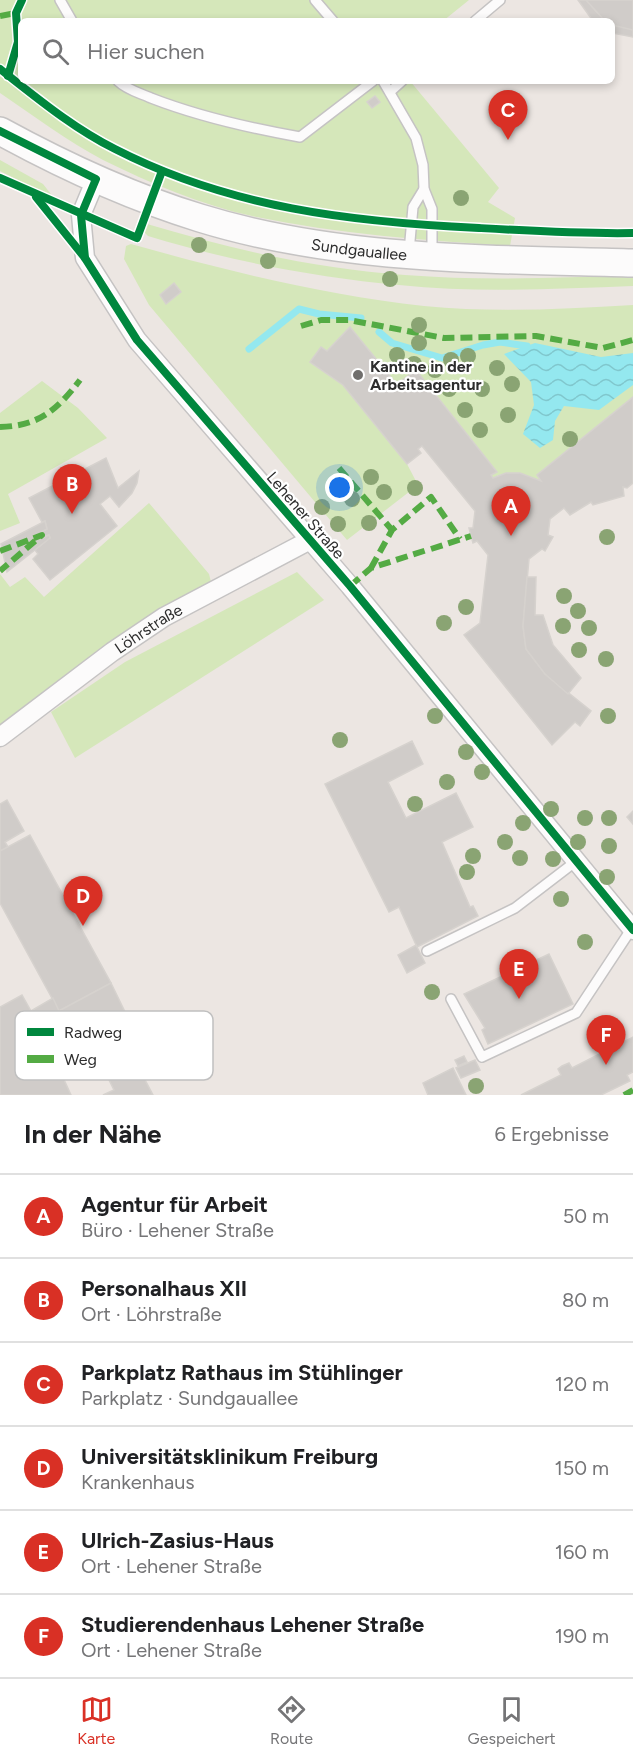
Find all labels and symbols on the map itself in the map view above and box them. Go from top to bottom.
pin: C [488,90,528,140]
street label: Sundgauallee [310,235,408,265]
place label: Kantine in der Arbeitsagentur [370,357,482,394]
marker: Kantine in der Arbeitsagentur [351,368,365,382]
pin: B [52,464,92,514]
street label: Lehener Straße [263,468,349,563]
your location [325,473,354,502]
pin: A [492,486,530,536]
street label: Löhrstraße [111,600,186,658]
pin: D [64,876,103,926]
pin: E [500,950,538,999]
legend [15,1011,213,1080]
pin: F [586,1016,626,1065]
text: Radweg [64,1023,122,1042]
text: Weg [64,1050,97,1069]

